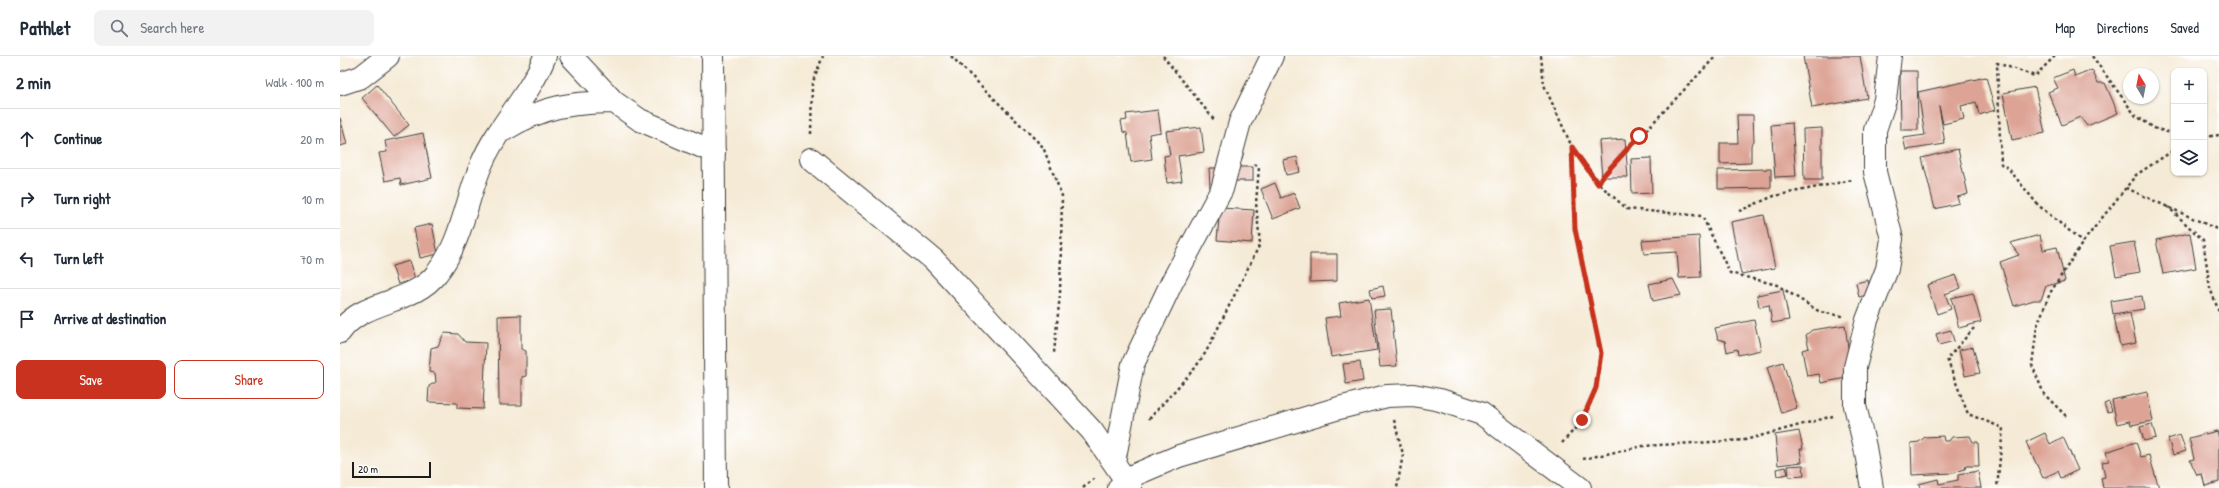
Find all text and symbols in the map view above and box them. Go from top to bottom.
search box [94,10,374,46]
text: Pathlet [20,15,70,41]
icon: search [108,17,130,39]
text: Search here [140,17,204,38]
text: Map [2055,18,2075,37]
text: Directions [2097,18,2148,37]
text: Saved [2170,18,2199,37]
north arrow [2123,68,2159,104]
map controls [2171,68,2207,176]
button: + [2171,68,2207,104]
text: 2 min [16,71,51,94]
text: Walk · 100 m [265,73,324,91]
button: − [2171,104,2207,140]
route start [1630,127,1648,145]
icon: ahead [16,128,38,150]
text: Continue [54,128,102,149]
text: 20 m [300,130,324,148]
button: layers [2171,140,2207,176]
icon: right [16,188,38,210]
text: Turn right [54,188,110,209]
text: 10 m [302,190,324,208]
icon: left [16,248,38,270]
text: Turn left [54,248,104,269]
text: 70 m [300,250,324,268]
icon: arrive [16,308,38,330]
text: Arrive at destination [54,308,166,329]
button: Save [16,360,166,399]
button: Share [174,360,324,399]
route end [1573,411,1591,429]
scale bar [352,460,431,479]
text: 20 m [358,462,378,476]

